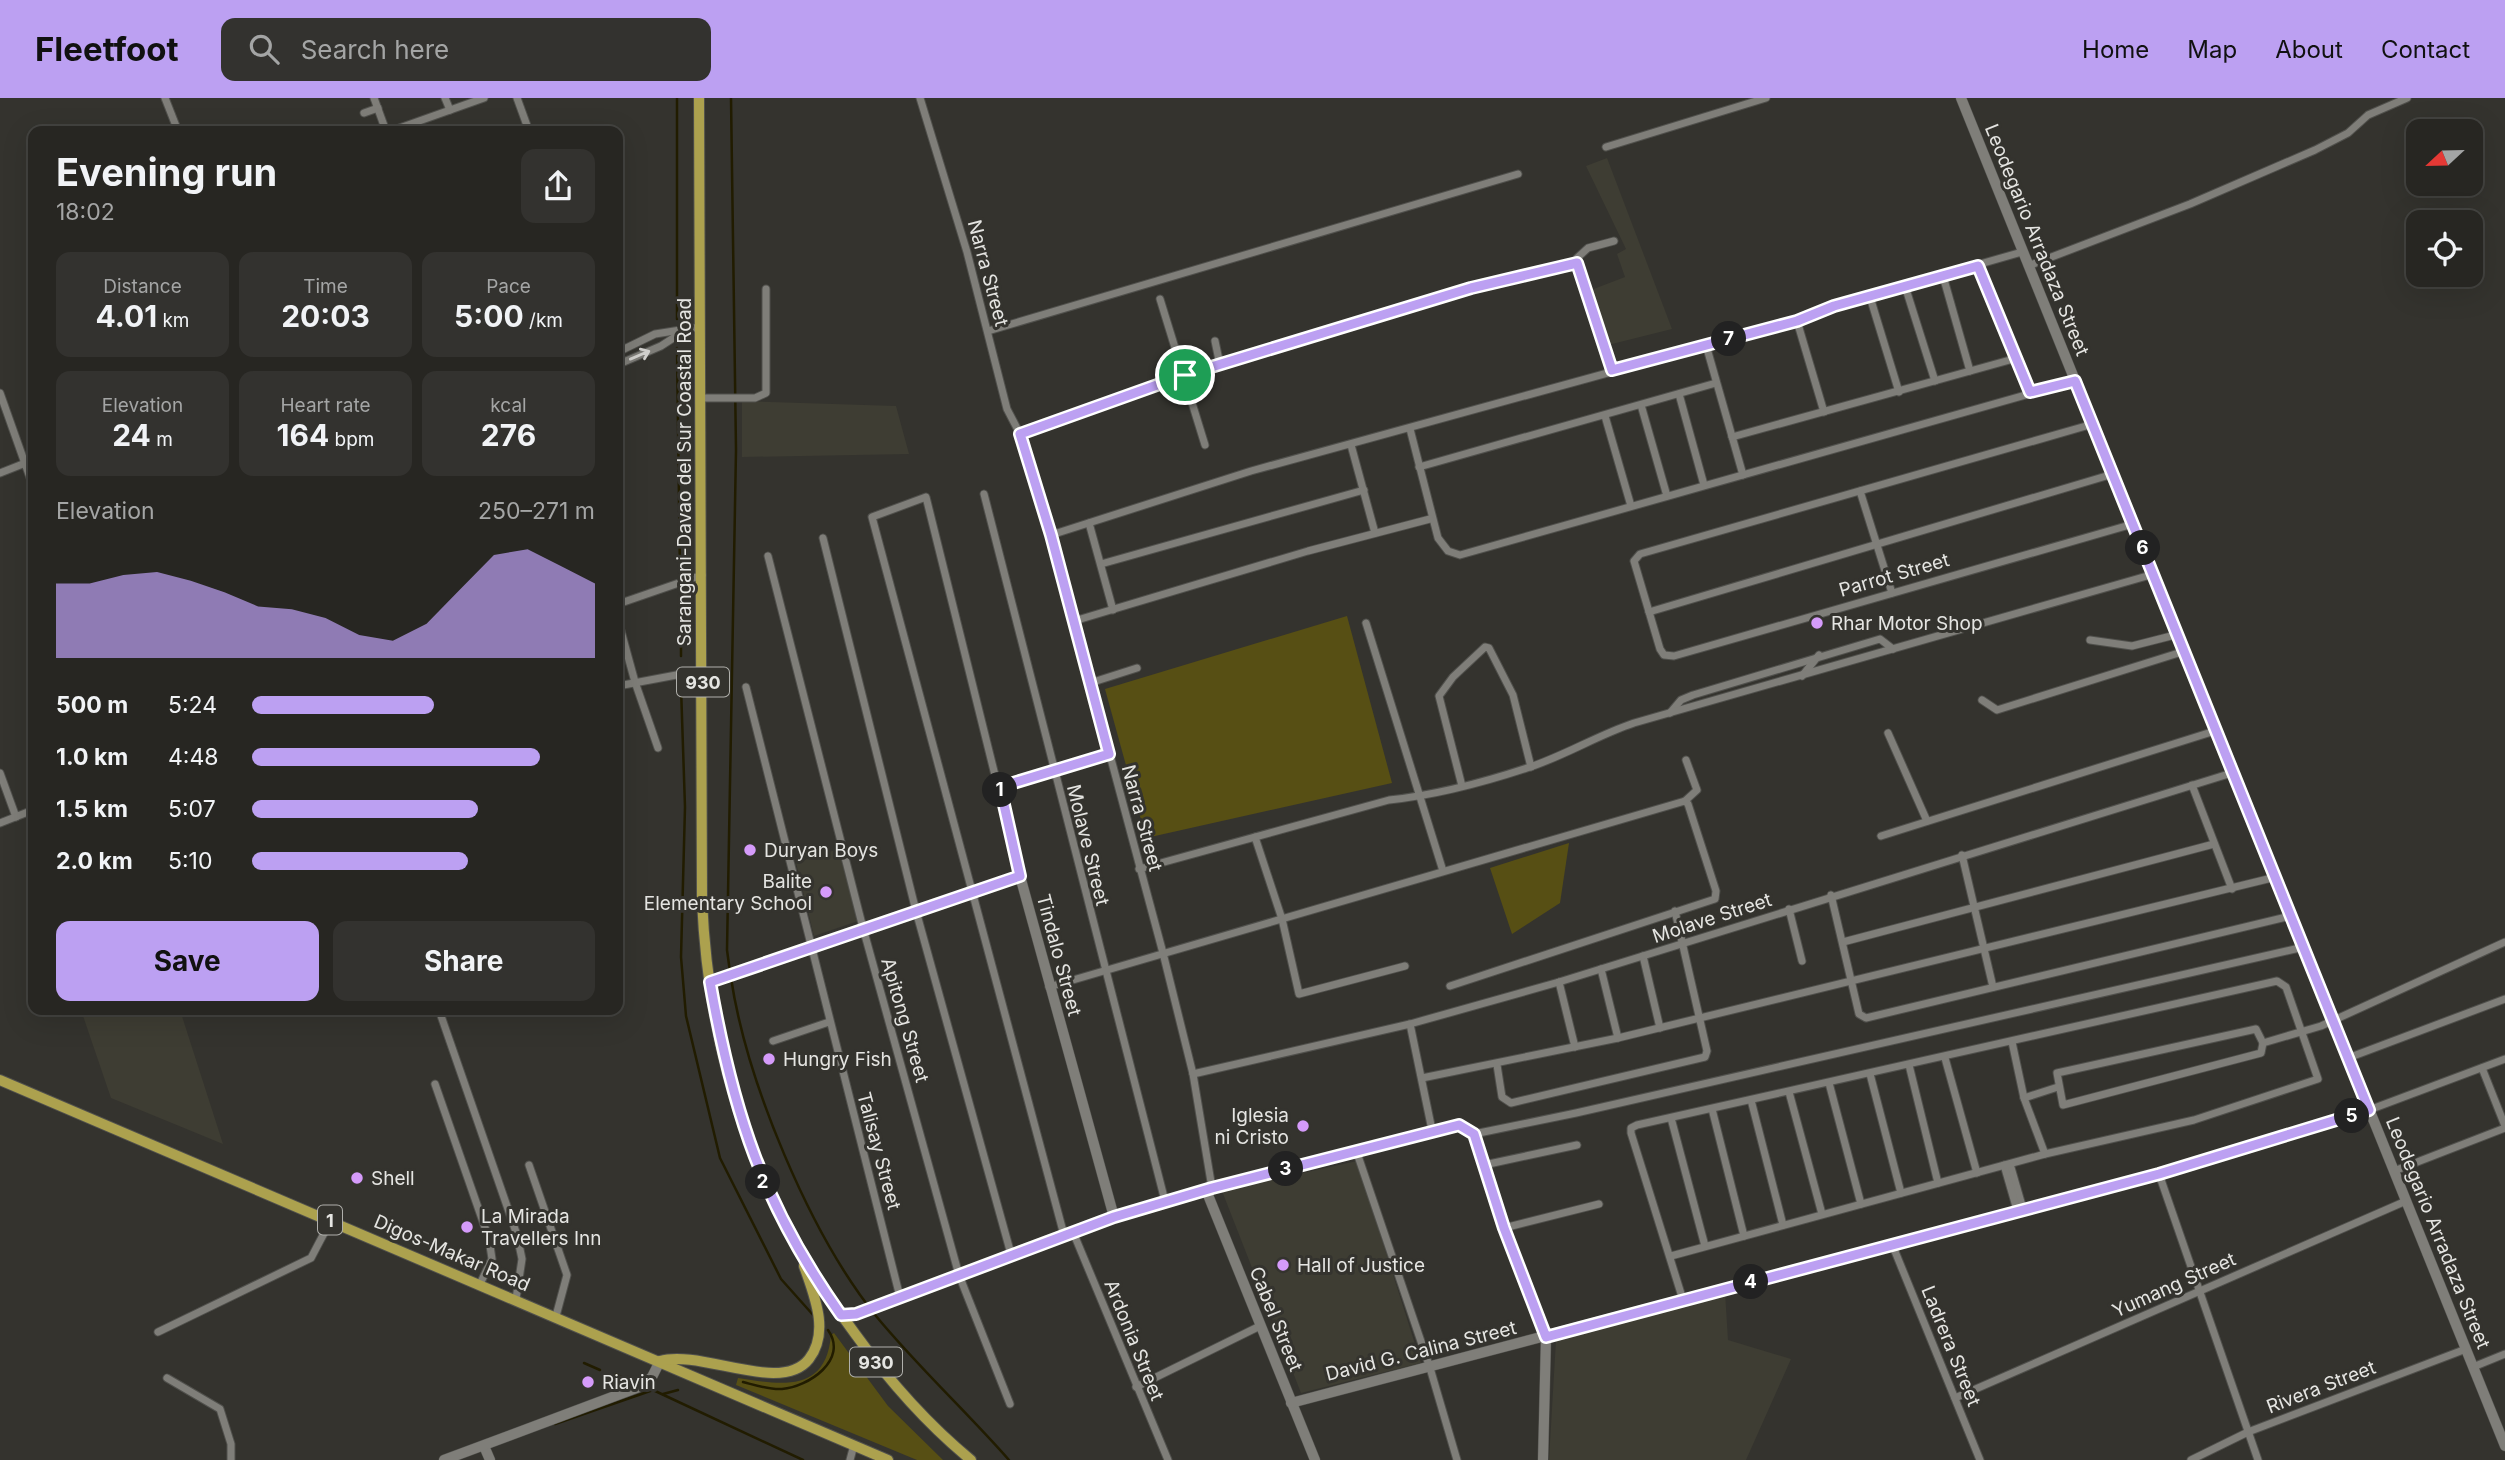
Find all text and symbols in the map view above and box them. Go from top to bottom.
search box [221,18,711,81]
text: Fleetfoot [35,29,179,69]
icon: search [245,30,283,68]
text: Search here [301,34,449,65]
text: Home [2082,35,2149,64]
text: Map [2187,35,2237,64]
text: About [2275,35,2343,64]
text: Contact [2381,35,2470,64]
north arrow [2406,119,2483,196]
map controls [2406,119,2483,287]
street label: Leodegario Arradaza Street [1980,121,2094,359]
text: Evening run [56,149,277,195]
button: share [521,149,595,223]
text: 18:02 [56,198,115,226]
button: locate [2406,210,2483,287]
street label: Narra Street [963,217,1013,329]
text: Distance [103,275,182,298]
text: Time [303,275,348,298]
text: Pace [486,275,531,298]
text: 4.01 [95,298,157,334]
text: 20:03 [281,298,370,334]
text: 5:00 [454,298,524,334]
street label: Sarangani-Davao del Sur Coastal Road [673,298,696,646]
text: km [157,309,190,332]
text: /km [524,309,563,332]
pin: 7 [1712,322,1746,356]
text: 7 [1723,327,1734,350]
pin [1155,345,1215,405]
one-way arrow [629,348,650,361]
icon: arrive [1166,356,1204,394]
text: Elevation [102,394,183,417]
text: Heart rate [281,394,371,417]
text: kcal [490,394,527,417]
text: 24 [112,417,151,453]
text: 164 [277,417,329,453]
text: 276 [481,417,536,453]
text: m [151,428,173,451]
text: bpm [329,428,374,451]
text: Elevation [56,497,155,525]
text: 250–271 m [478,497,595,525]
pin: 6 [2126,531,2160,566]
text: 6 [2136,536,2149,559]
street label: Parrot Street [1836,548,1952,602]
place label: Rhar Motor Shop [1831,612,1983,635]
marker: Rhar Motor Shop [1809,615,1825,631]
road number: 930 [677,668,729,696]
text: 500 m [56,691,128,719]
text: 5:24 [168,691,217,719]
text: 1.0 km [56,743,128,771]
text: 4:48 [168,743,219,771]
street label: Narra Street [1117,762,1167,874]
pin: 1 [982,772,1018,808]
text: 1 [995,778,1004,801]
street label: Molave Street [1062,782,1114,908]
text: 1.5 km [56,795,128,823]
text: 5:07 [168,795,216,823]
place label: Duryan Boys [764,839,878,862]
marker: Duryan Boys [742,842,758,858]
text: 2.0 km [56,847,133,875]
text: 5:10 [168,847,212,875]
place label: Balite Elementary School [644,870,812,915]
marker: Balite Elementary School [818,884,834,900]
street label: Molave Street [1650,888,1774,948]
street label: Tindalo Street [1032,891,1086,1019]
button: Save [56,921,319,1001]
button: Share [333,921,595,1001]
street label: Apitong Street [876,955,934,1085]
place label: Hungry Fish [783,1048,892,1071]
marker: Hungry Fish [761,1051,777,1067]
street label: Talisay Street [852,1090,906,1212]
pin: 5 [2334,1098,2370,1134]
place label: Iglesia ni Cristo [1214,1104,1289,1149]
text: 5 [2345,1104,2358,1127]
street label: Leodegario Arradaza Street [2381,1114,2495,1352]
marker: Iglesia ni Cristo [1295,1118,1311,1134]
pin: 3 [1268,1152,1304,1186]
text: 3 [1279,1157,1292,1180]
pin: 2 [746,1164,780,1200]
place label: Shell [371,1167,415,1190]
marker: Shell [349,1170,365,1186]
text: 2 [757,1170,768,1193]
road number: 1 [318,1205,342,1234]
place label: La Mirada Travellers Inn [481,1205,601,1250]
street label: Digos-Makar Road [370,1210,534,1296]
marker: La Mirada Travellers Inn [459,1219,475,1235]
street label: Yumang Street [2109,1248,2239,1322]
place label: Hall of Justice [1297,1254,1425,1277]
marker: Hall of Justice [1275,1257,1291,1273]
street label: Cabel Street [1245,1263,1307,1375]
pin: 4 [1734,1264,1768,1300]
text: 4 [1744,1270,1757,1293]
street label: Ardonia Street [1099,1276,1169,1404]
street label: Ladrera Street [1916,1282,1986,1410]
street label: David G. Calina Street [1323,1316,1519,1386]
road number: 930 [850,1348,902,1377]
street label: Rivera Street [2263,1356,2379,1418]
place label: Riavin [602,1371,656,1394]
marker: Riavin [580,1374,596,1390]

